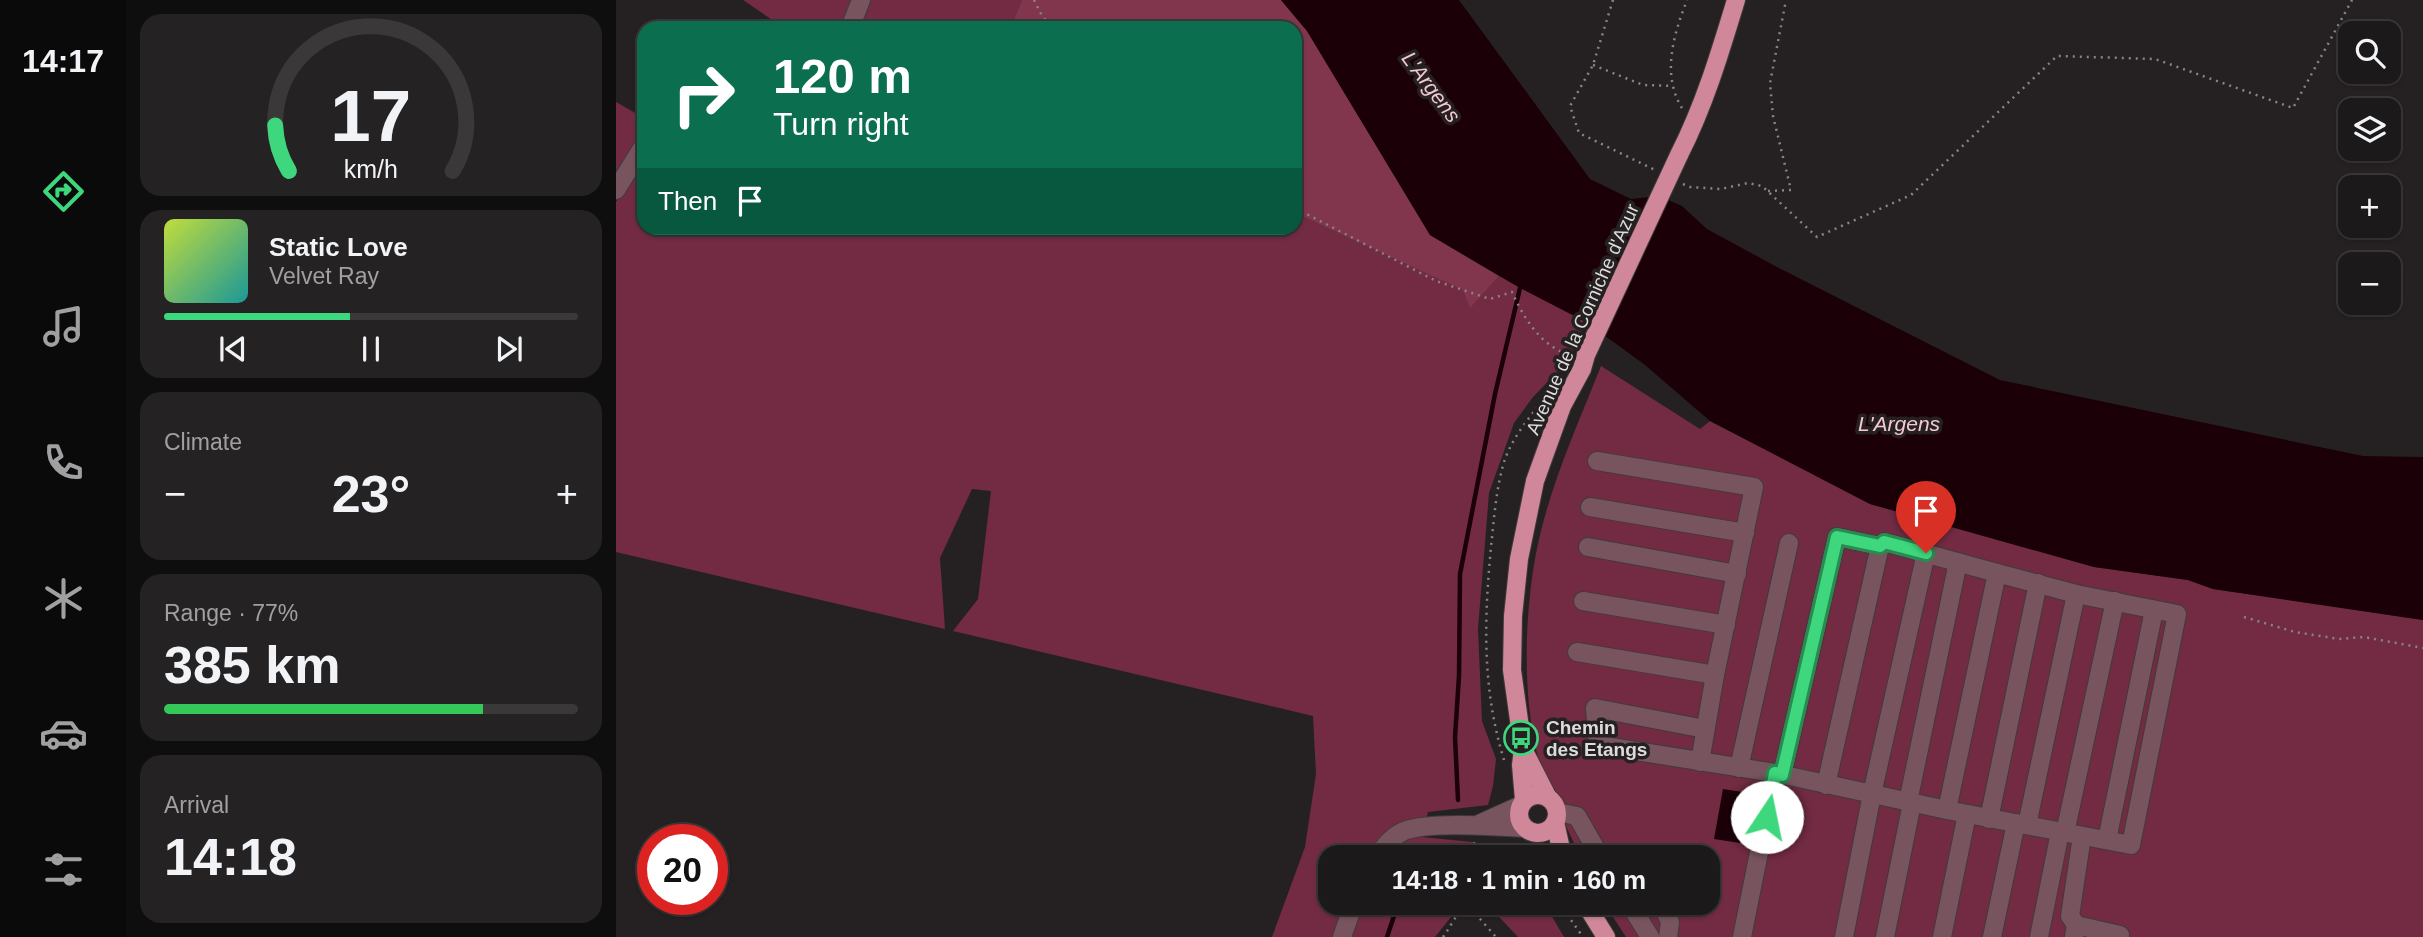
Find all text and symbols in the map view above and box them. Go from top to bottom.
map controls [2338,21,2401,315]
button: search [2338,21,2401,84]
text: 14:17 [22,43,104,79]
water label: L'Argens [1397,47,1466,127]
icon: right [658,49,749,140]
text: 120 m [773,49,912,103]
text: 17 [331,75,411,156]
button: layers [2338,98,2401,161]
text: Turn right [773,106,909,142]
text: km/h [344,155,398,183]
icon: directions [39,167,88,216]
button: + [2338,175,2401,238]
icon: arrive [731,182,769,220]
text: Then [658,186,717,216]
street label: Avenue de la Corniche d'Azur [1522,200,1643,438]
text: Static Love [269,232,408,262]
button: − [2338,252,2401,315]
text: Velvet Ray [269,263,379,289]
icon: music [39,302,88,351]
icon: previous [214,330,252,368]
icon: pause [352,330,390,368]
icon: next [490,330,528,368]
water label: L'Argens [1858,412,1941,435]
text: Climate [164,429,242,455]
icon: phone [39,438,88,487]
text: 23° [332,465,410,523]
text: − [164,473,186,515]
text: + [556,473,578,515]
pin [1896,481,1956,553]
icon: arrive [1907,492,1945,530]
icon: climate [39,574,88,623]
text: Range · 77% [164,600,298,626]
text: 385 km [164,636,340,694]
icon: car [39,709,88,758]
place label: Chemin des Etangs [1546,717,1647,760]
bus stop icon: Chemin des Etangs [1502,719,1540,757]
position arrow [1730,780,1804,854]
text: Arrival [164,792,229,818]
speed limit sign: 20 [637,824,728,915]
text: 14:18 [164,828,297,886]
icon: filters [39,845,88,894]
text: 14:18 · 1 min · 160 m [1392,865,1646,895]

